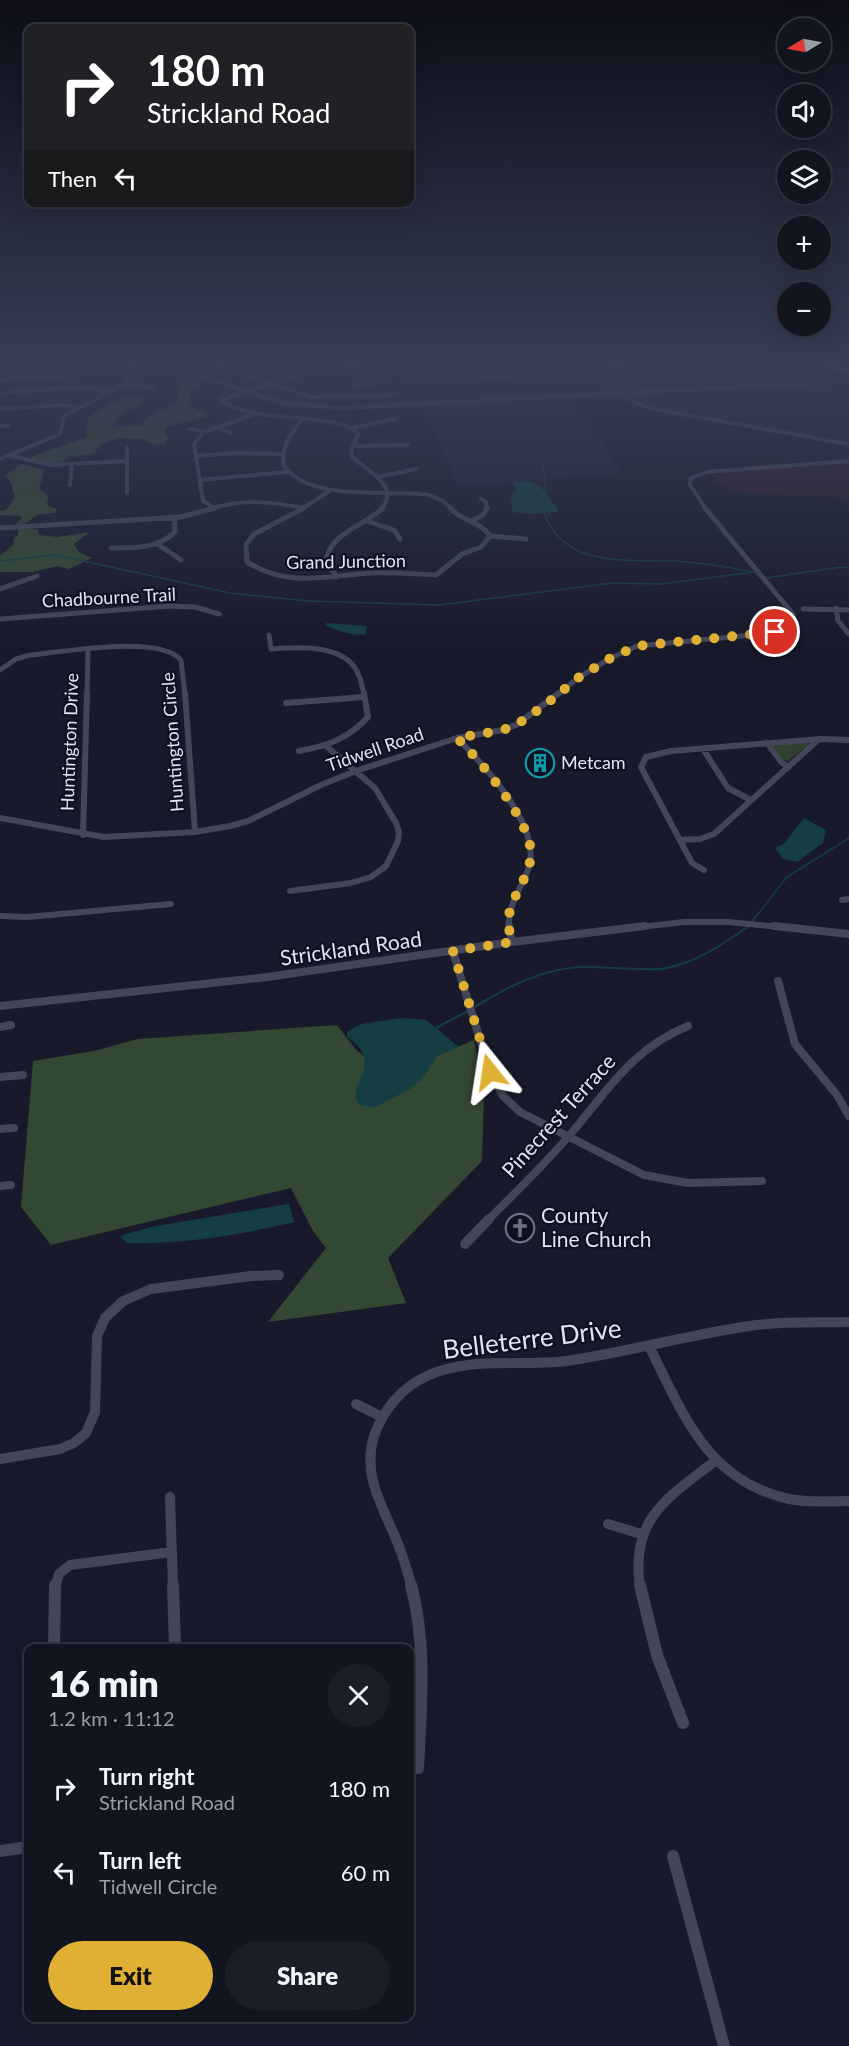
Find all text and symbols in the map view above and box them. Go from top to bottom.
north arrow [777,18,831,72]
map controls [777,18,831,336]
text: 180 m [147,45,265,95]
icon: right [48,48,126,126]
button: sound [777,84,831,138]
text: Strickland Road [147,96,330,129]
button: layers [777,150,831,204]
icon: left [109,162,142,195]
text: Then [48,165,97,192]
button: + [777,216,831,270]
button: − [777,282,831,336]
street label: Grand Junction [286,549,406,573]
street label: Chadbourne Trail [41,583,177,611]
pin [749,606,800,657]
icon: arrive [758,615,791,648]
street label: Huntington Circle [156,671,188,813]
street label: Huntington Drive [56,673,82,811]
street label: Tidwell Road [323,722,426,776]
building icon: Metcam [524,747,556,779]
place label: Metcam [561,751,626,773]
street label: Strickland Road [278,925,423,970]
position arrow [458,1040,522,1104]
street label: Pinecrest Terrace [496,1048,620,1182]
place label: County Line Church [541,1202,651,1251]
church icon: County Line Church [504,1212,536,1244]
street label: Belleterre Drive [441,1311,623,1365]
text: 16 min [48,1661,159,1705]
button: close [327,1664,390,1727]
text: 1.2 km · 11:12 [48,1706,175,1730]
text: Turn right [99,1763,194,1790]
icon: right [48,1772,81,1805]
text: 180 m [328,1775,390,1802]
text: Strickland Road [99,1790,235,1814]
text: Turn left [99,1847,181,1874]
icon: left [48,1856,81,1889]
text: 60 m [341,1859,390,1886]
text: Tidwell Circle [99,1874,217,1898]
button: Exit [48,1941,213,2010]
button: Share [225,1941,390,2010]

